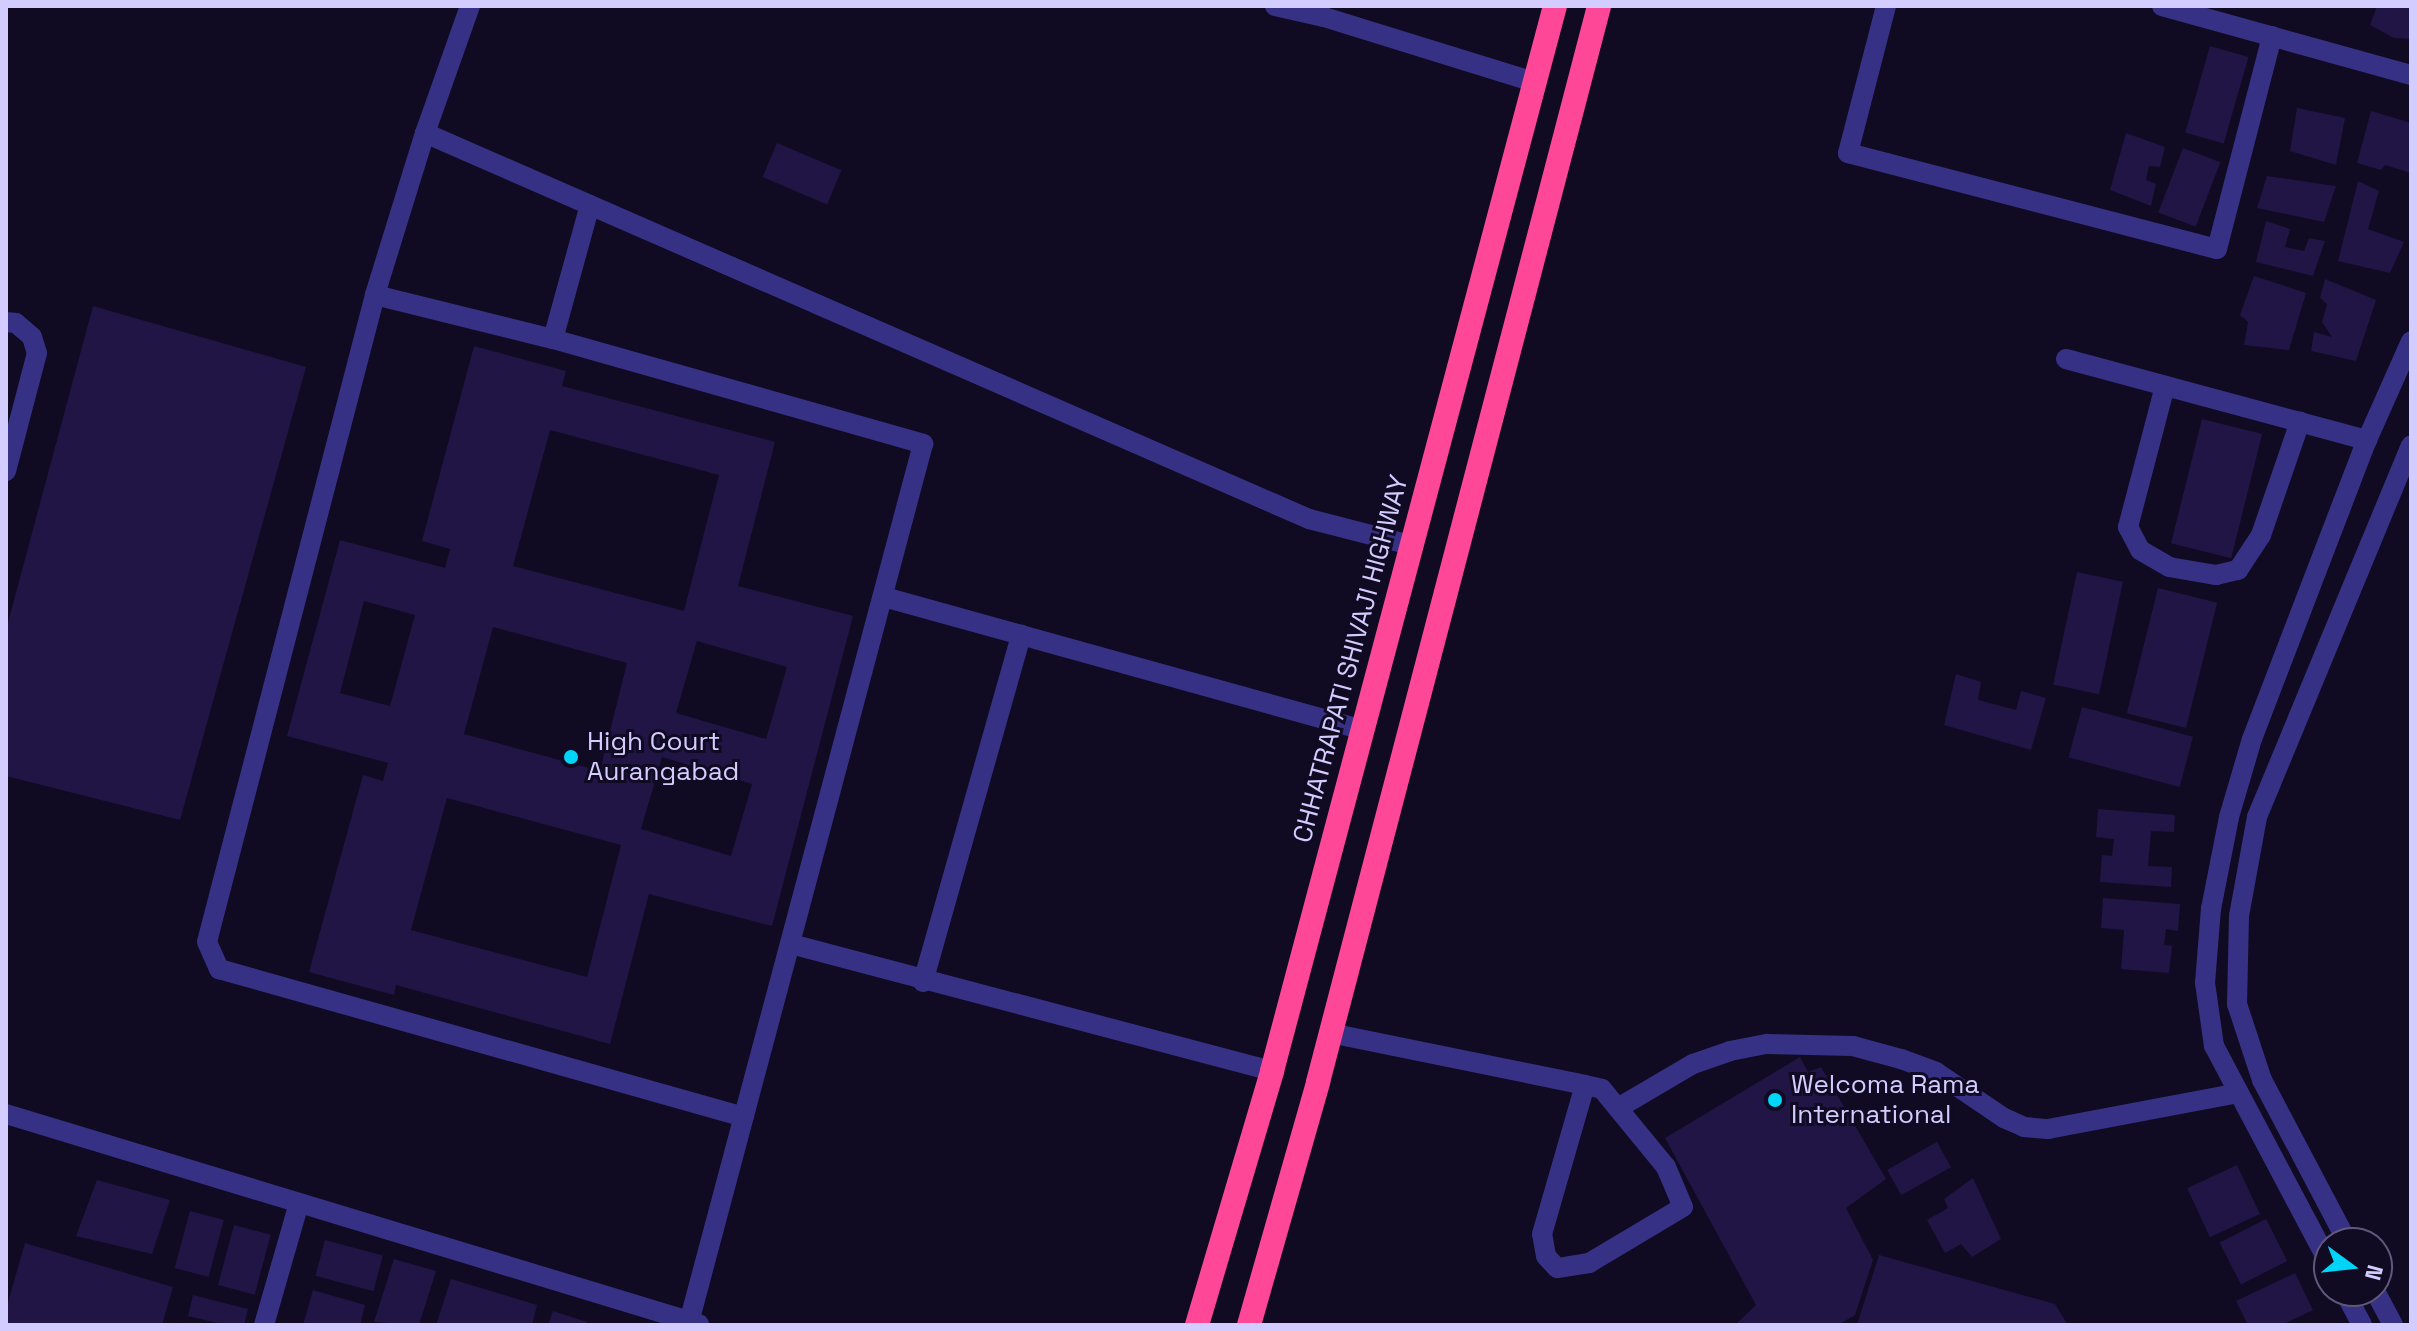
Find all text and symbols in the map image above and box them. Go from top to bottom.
street label: CHHATRAPATI SHIVAJI HIGHWAY [1287,472,1415,846]
place label: High Court Aurangabad [587,726,739,788]
marker: High Court Aurangabad [562,748,580,766]
place label: Welcoma Rama International [1791,1069,1979,1130]
marker: Welcoma Rama International [1766,1091,1784,1109]
north arrow [2313,1227,2393,1307]
text: N [2359,1262,2390,1283]

